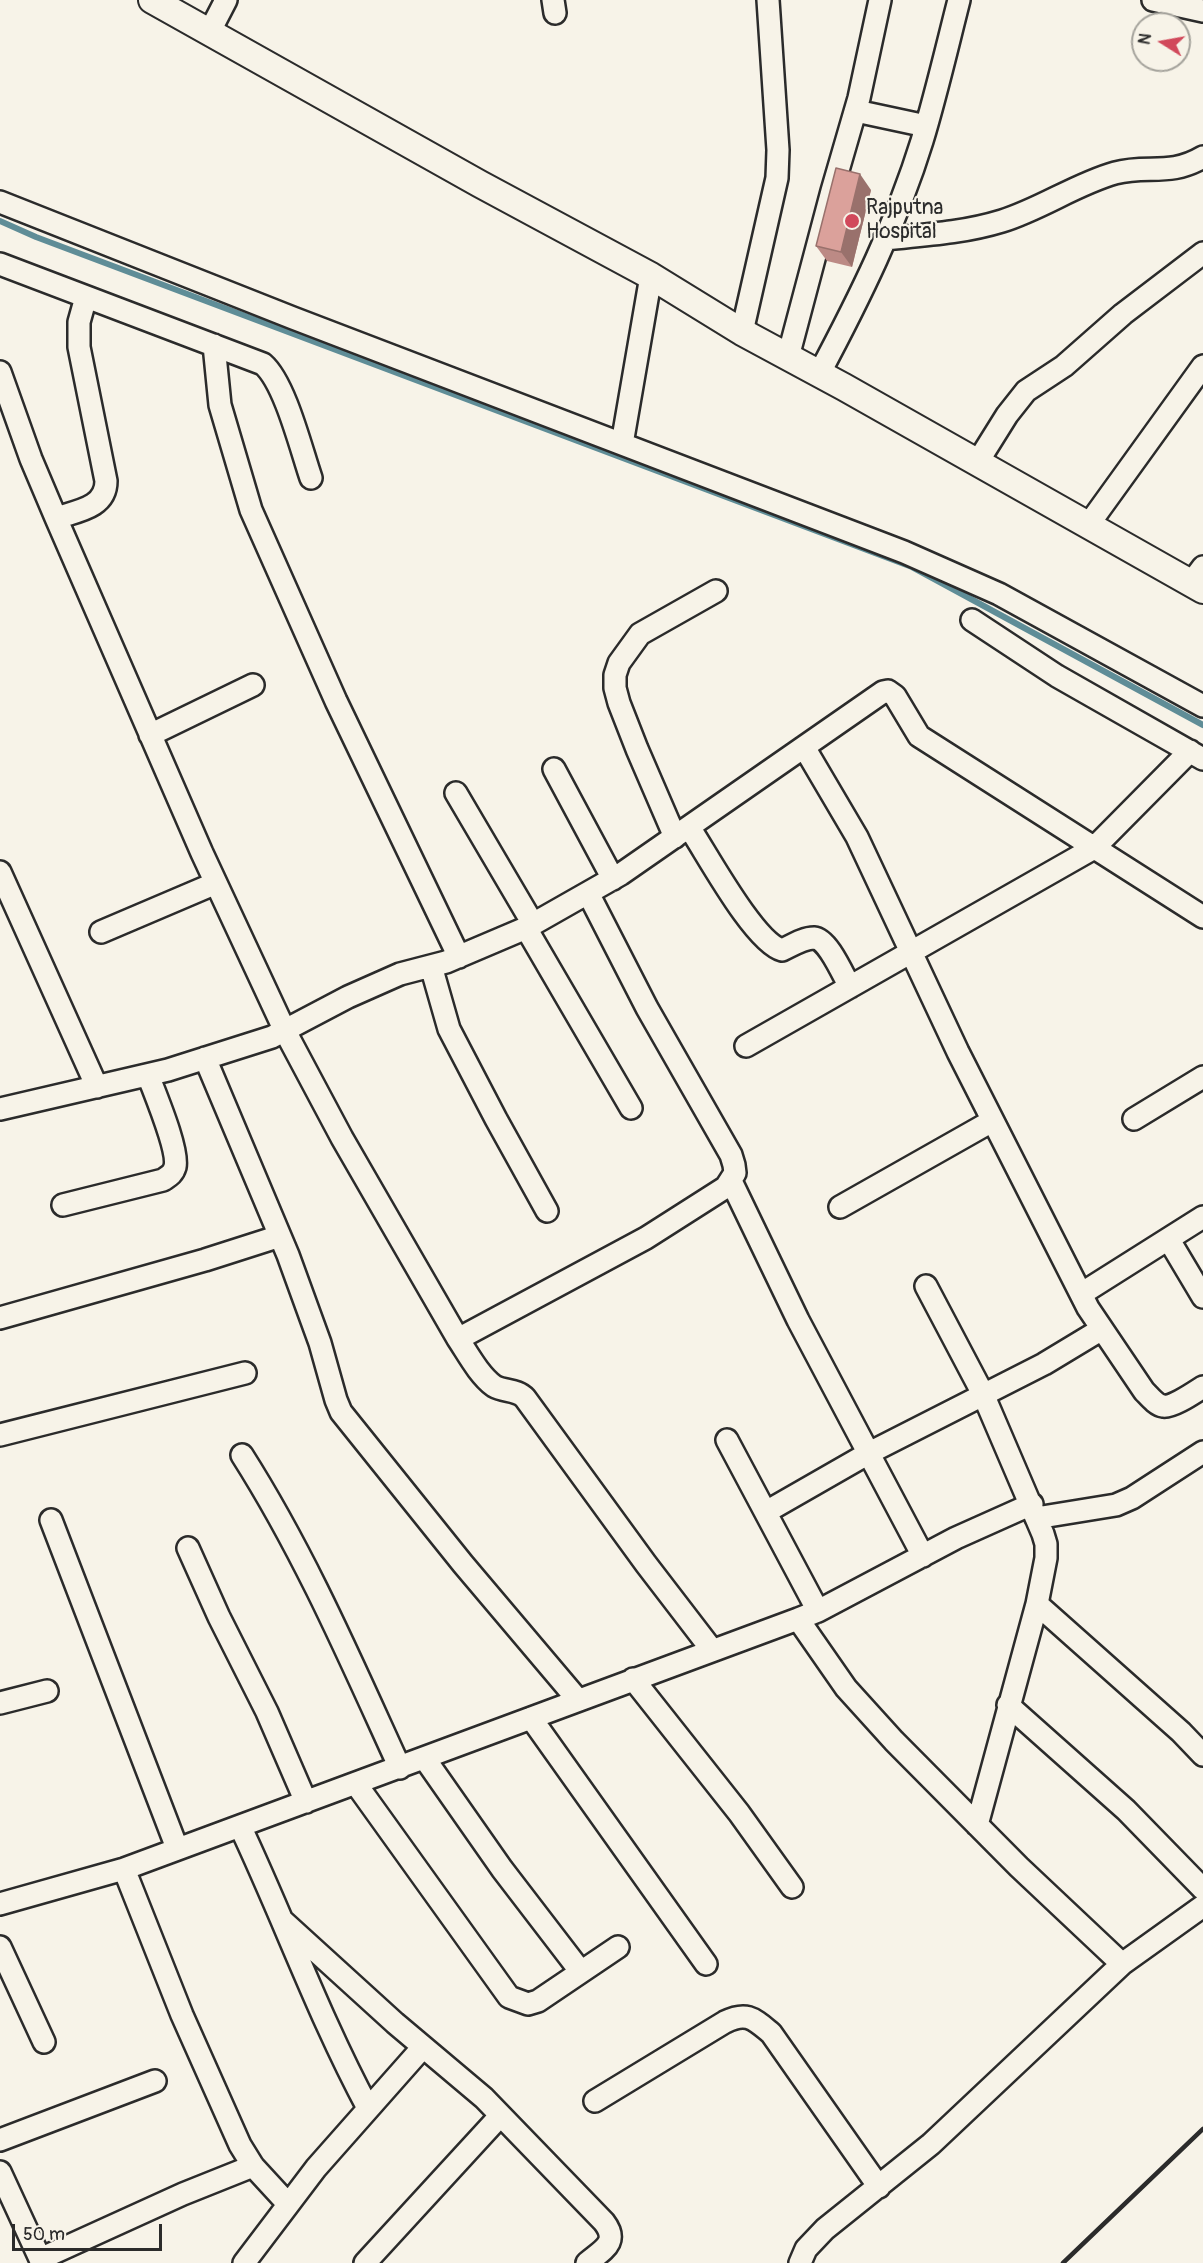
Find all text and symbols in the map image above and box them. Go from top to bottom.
north arrow [1131,12,1191,72]
text: N [1134,32,1156,46]
place label: Rajputna Hospital [866,196,943,246]
marker: Rajputna Hospital [843,212,861,230]
scale bar [15,2212,165,2250]
text: 50 m [23,2223,65,2246]

